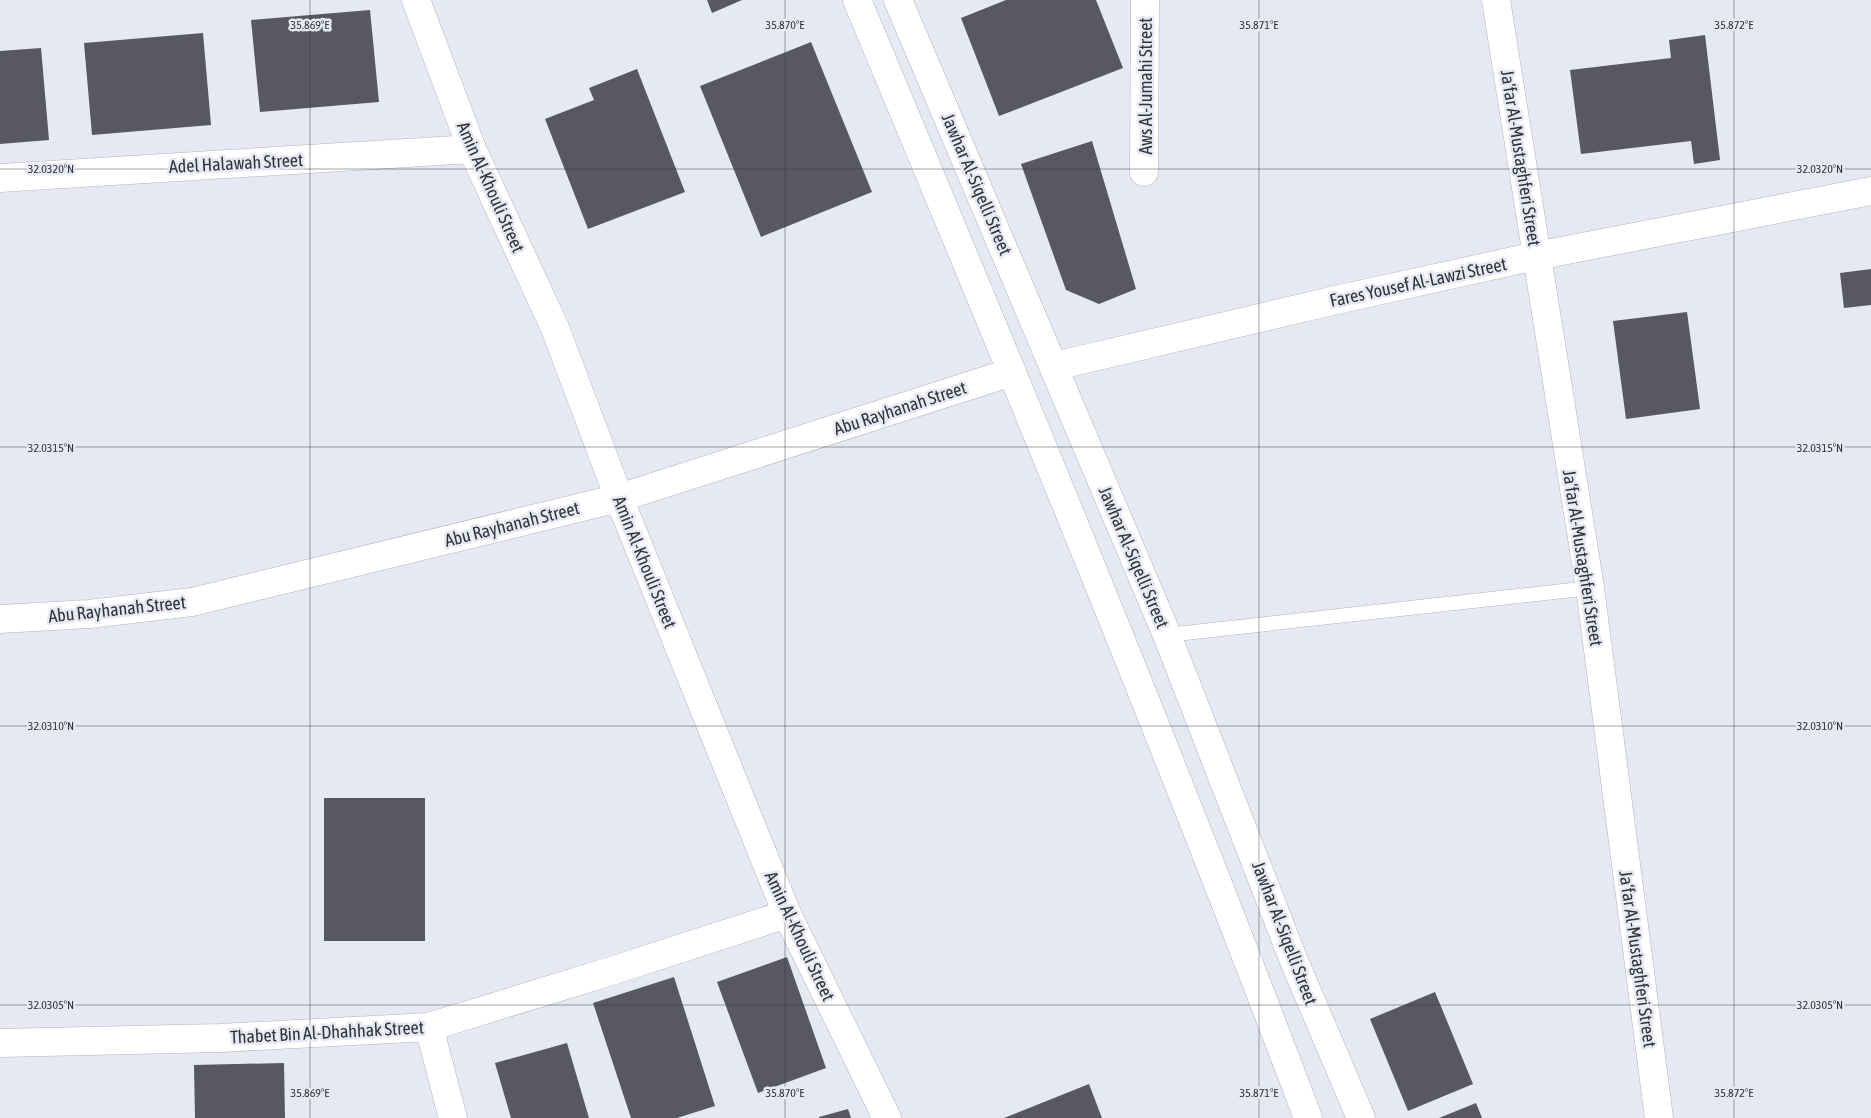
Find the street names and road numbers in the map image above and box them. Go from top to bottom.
street label: Aws Al-Jumahi Street [1135,17,1156,155]
street label: Ja‘far Al-Mustaghferi Street [1497,68,1545,248]
street label: Jawhar Al-Siqelli Street [938,110,1016,258]
street label: Amin Al-Khouli Street [453,118,529,256]
street label: Adel Halawah Street [168,149,304,177]
street label: Fares Yousef Al-Lawzi Street [1328,253,1508,311]
street label: Abu Rayhanah Street [831,377,969,439]
street label: Ja‘far Al-Mustaghferi Street [1559,468,1607,648]
street label: Jawhar Al-Siqelli Street [1095,483,1173,631]
street label: Amin Al-Khouli Street [609,493,681,631]
street label: Abu Rayhanah Street [442,497,582,551]
street label: Abu Rayhanah Street [47,591,187,627]
street label: Jawhar Al-Siqelli Street [1248,858,1322,1008]
street label: Amin Al-Khouli Street [761,868,839,1004]
street label: Ja‘far Al-Mustaghferi Street [1615,869,1661,1049]
street label: Thabet Bin Al-Dhahhak Street [230,1016,424,1048]

